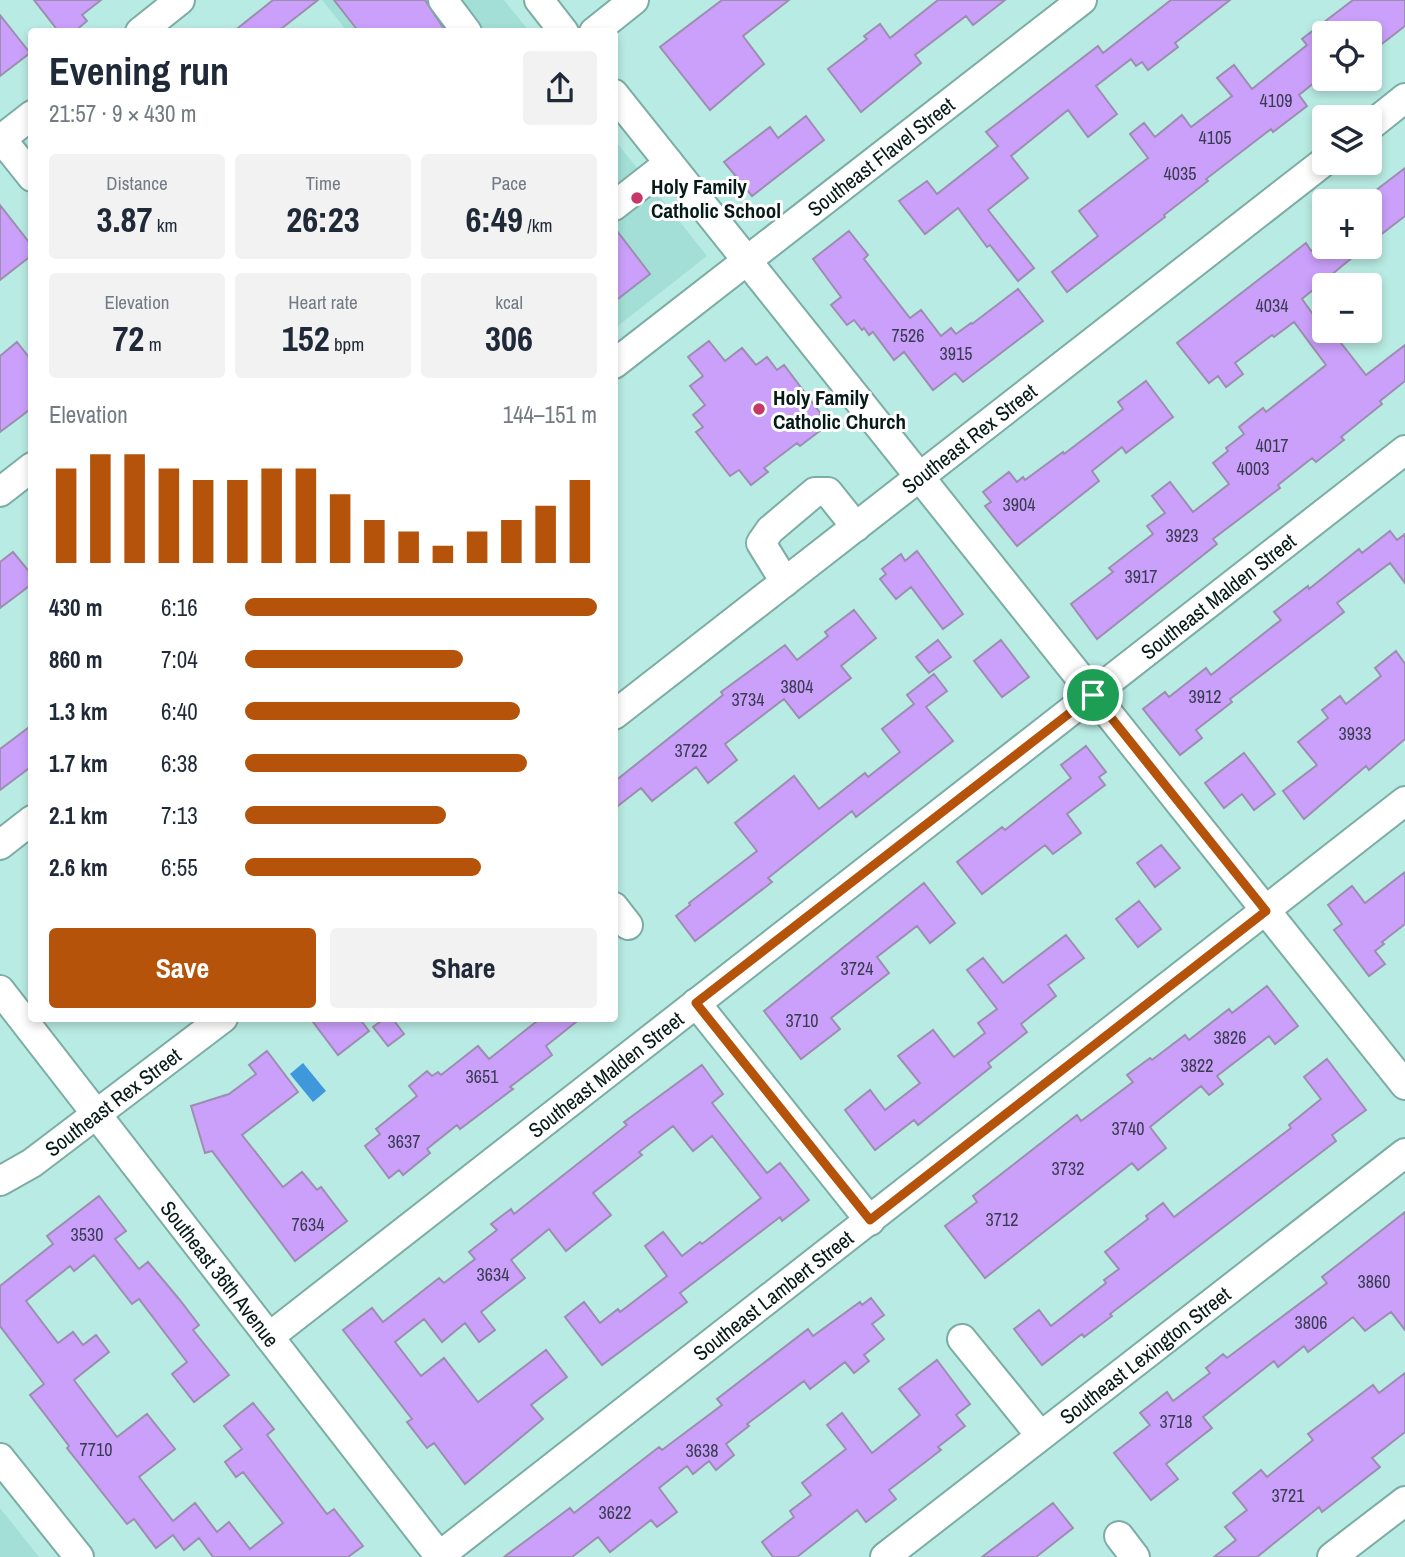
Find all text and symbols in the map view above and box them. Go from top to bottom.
map controls [1312,21,1382,343]
button: locate [1312,21,1382,91]
text: Evening run [49,46,229,97]
button: share [523,51,597,125]
house number: 4109 [1260,88,1292,113]
street label: Southeast Flavel Street [801,90,961,223]
text: 21:57 · 9 × 430 m [49,98,196,129]
button: layers [1312,105,1382,175]
house number: 4105 [1199,125,1231,150]
house number: 4035 [1164,161,1196,186]
text: Distance [106,170,168,196]
text: Time [305,170,341,196]
text: Pace [491,170,527,196]
place label: Holy Family Catholic School [651,172,781,225]
button: + [1312,189,1382,259]
marker: Holy Family Catholic School [629,190,645,206]
text: 3.87 [97,196,152,243]
text: 26:23 [286,196,360,243]
text: 6:49 [466,196,523,243]
text: km [152,212,177,238]
text: /km [523,212,552,238]
button: − [1312,273,1382,343]
text: Elevation [105,289,169,315]
text: Heart rate [288,289,358,315]
text: kcal [495,289,523,315]
house number: 4034 [1256,293,1288,318]
text: 72 [112,315,144,362]
text: 152 [282,315,330,362]
text: 306 [485,315,533,362]
house number: 7526 [892,323,924,348]
text: m [144,331,162,357]
text: bpm [330,331,364,357]
house number: 3915 [940,341,972,366]
street label: Southeast Rex Street [895,377,1043,500]
place label: Holy Family Catholic Church [773,383,906,436]
text: Elevation [49,399,128,430]
text: 144–151 m [503,399,597,430]
marker: Holy Family Catholic Church [751,401,767,417]
house number: 4017 [1256,433,1288,458]
house number: 4003 [1237,456,1269,481]
house number: 3904 [1003,492,1035,517]
house number: 3923 [1166,523,1198,548]
street label: Southeast Malden Street [1134,526,1302,666]
house number: 3917 [1125,564,1157,589]
text: 430 m [49,592,102,623]
text: 6:16 [161,592,198,623]
text: 860 m [49,644,102,675]
text: 7:04 [161,644,198,675]
pin [1063,665,1123,725]
house number: 3804 [781,674,813,699]
icon: arrive [1074,676,1112,714]
house number: 3912 [1189,684,1221,709]
house number: 3734 [732,687,764,712]
text: 1.3 km [49,696,108,727]
text: 6:40 [161,696,198,727]
house number: 3933 [1339,721,1371,746]
house number: 3722 [675,738,707,763]
text: 1.7 km [49,748,108,779]
text: 6:38 [161,748,198,779]
text: 2.1 km [49,800,108,831]
text: 7:13 [161,800,198,831]
text: 2.6 km [49,852,108,883]
text: 6:55 [161,852,198,883]
button: Save [49,928,316,1008]
button: Share [330,928,597,1008]
house number: 3724 [841,956,873,981]
street label: Southeast Malden Street [522,1004,689,1144]
house number: 3710 [786,1008,818,1033]
house number: 3826 [1214,1025,1246,1050]
street label: Southeast Rex Street [39,1041,187,1163]
house number: 3822 [1181,1053,1213,1078]
house number: 3651 [466,1064,499,1089]
house number: 3740 [1112,1116,1144,1141]
house number: 3637 [388,1129,420,1154]
house number: 3732 [1052,1156,1084,1181]
street label: Southeast 36th Avenue [154,1194,286,1353]
house number: 3712 [986,1207,1018,1232]
house number: 7634 [292,1212,324,1237]
house number: 3530 [71,1222,103,1247]
street label: Southeast Lambert Street [687,1223,859,1367]
house number: 3634 [477,1262,509,1287]
house number: 3860 [1358,1269,1390,1294]
street label: Southeast Lexington Street [1053,1280,1236,1431]
house number: 3806 [1295,1310,1327,1335]
house number: 3718 [1160,1409,1192,1434]
house number: 7710 [80,1437,112,1462]
house number: 3638 [686,1438,718,1463]
house number: 3721 [1272,1483,1305,1508]
house number: 3622 [599,1500,631,1525]

